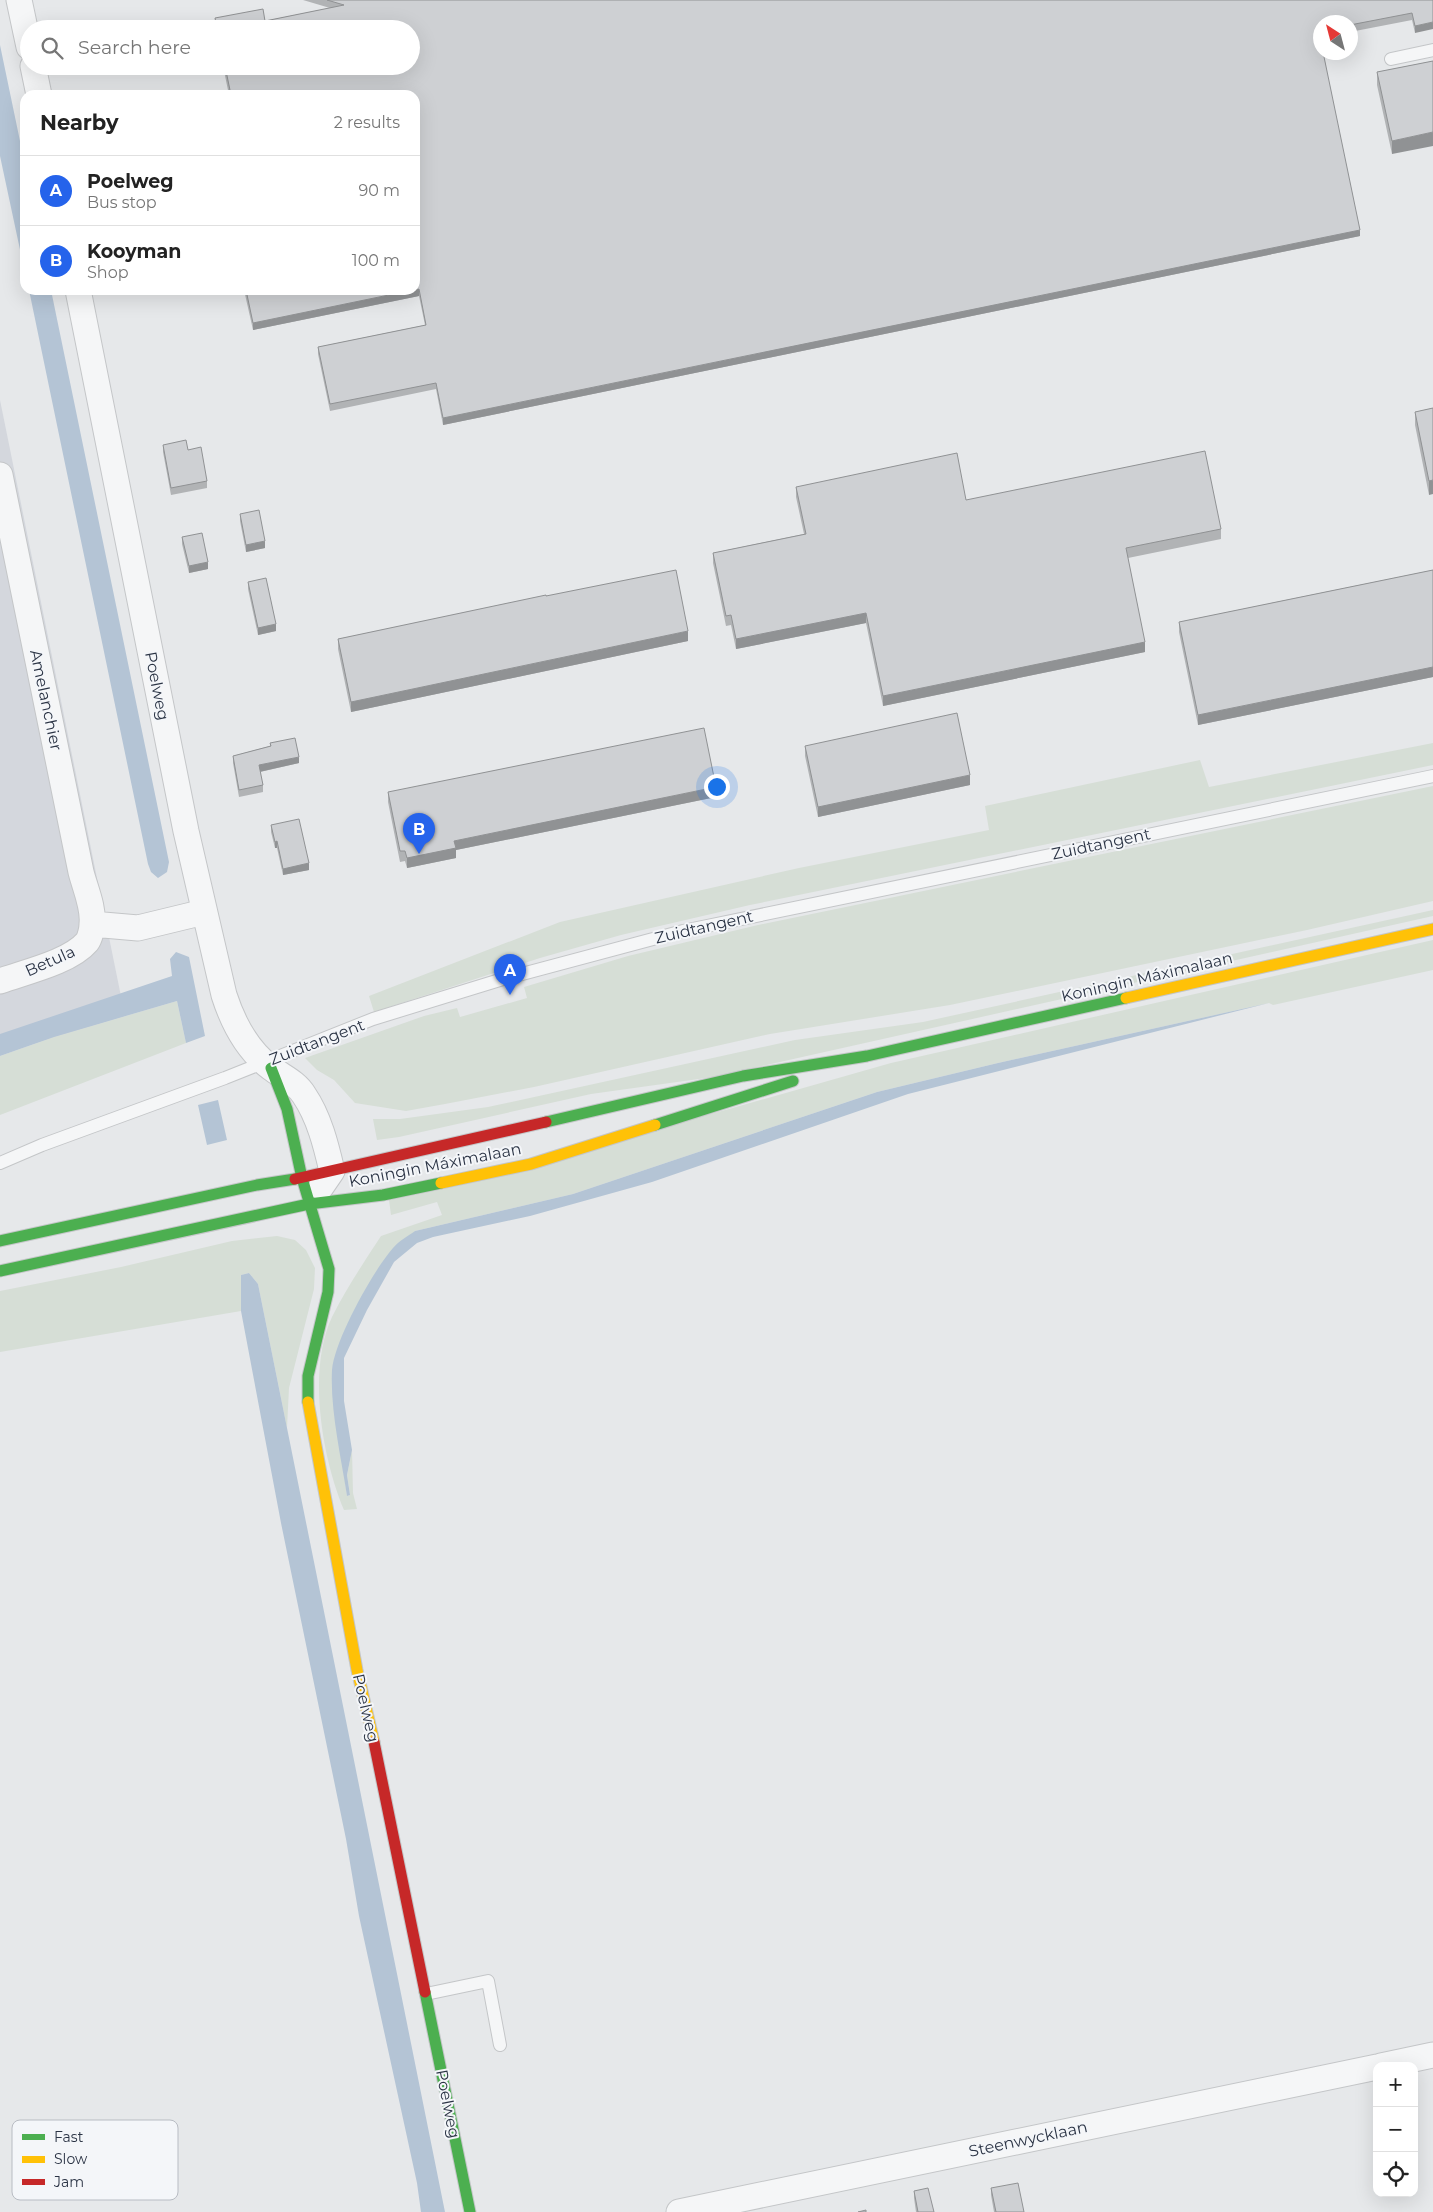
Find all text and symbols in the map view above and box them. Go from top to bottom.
north arrow [1313,15,1358,60]
search box [20,20,420,75]
icon: search [38,34,66,62]
text: Search here [78,36,191,59]
text: Nearby [40,110,119,135]
text: 2 results [334,113,400,132]
text: Poelweg [87,170,174,193]
text: A [50,181,62,200]
text: 90 m [358,181,400,200]
text: Bus stop [87,193,157,212]
text: Kooyman [87,240,181,263]
text: B [50,251,62,270]
text: 100 m [352,251,400,270]
text: Shop [87,263,129,282]
street label: Amelanchier [26,648,66,752]
street label: Poelweg [141,650,173,722]
your location [704,774,730,800]
pin: B [403,813,435,854]
street label: Zuidtangent [1050,824,1153,864]
street label: Zuidtangent [653,906,756,948]
street label: Betula [22,942,78,980]
street label: Koningin Máximalaan [1059,948,1235,1006]
pin: A [494,954,526,995]
street label: Zuidtangent [267,1015,368,1069]
street label: Koningin Máximalaan [347,1139,523,1191]
street label: Poelweg [349,1672,383,1744]
map controls [1373,2062,1418,2197]
button: + [1373,2062,1418,2107]
street label: Poelweg [432,2068,464,2140]
button: − [1373,2107,1418,2152]
street label: Steenwycklaan [967,2117,1089,2161]
legend [12,2120,178,2200]
text: Fast [54,2128,84,2146]
text: Slow [54,2150,88,2168]
button: locate [1373,2152,1418,2197]
text: Jam [53,2173,84,2191]

